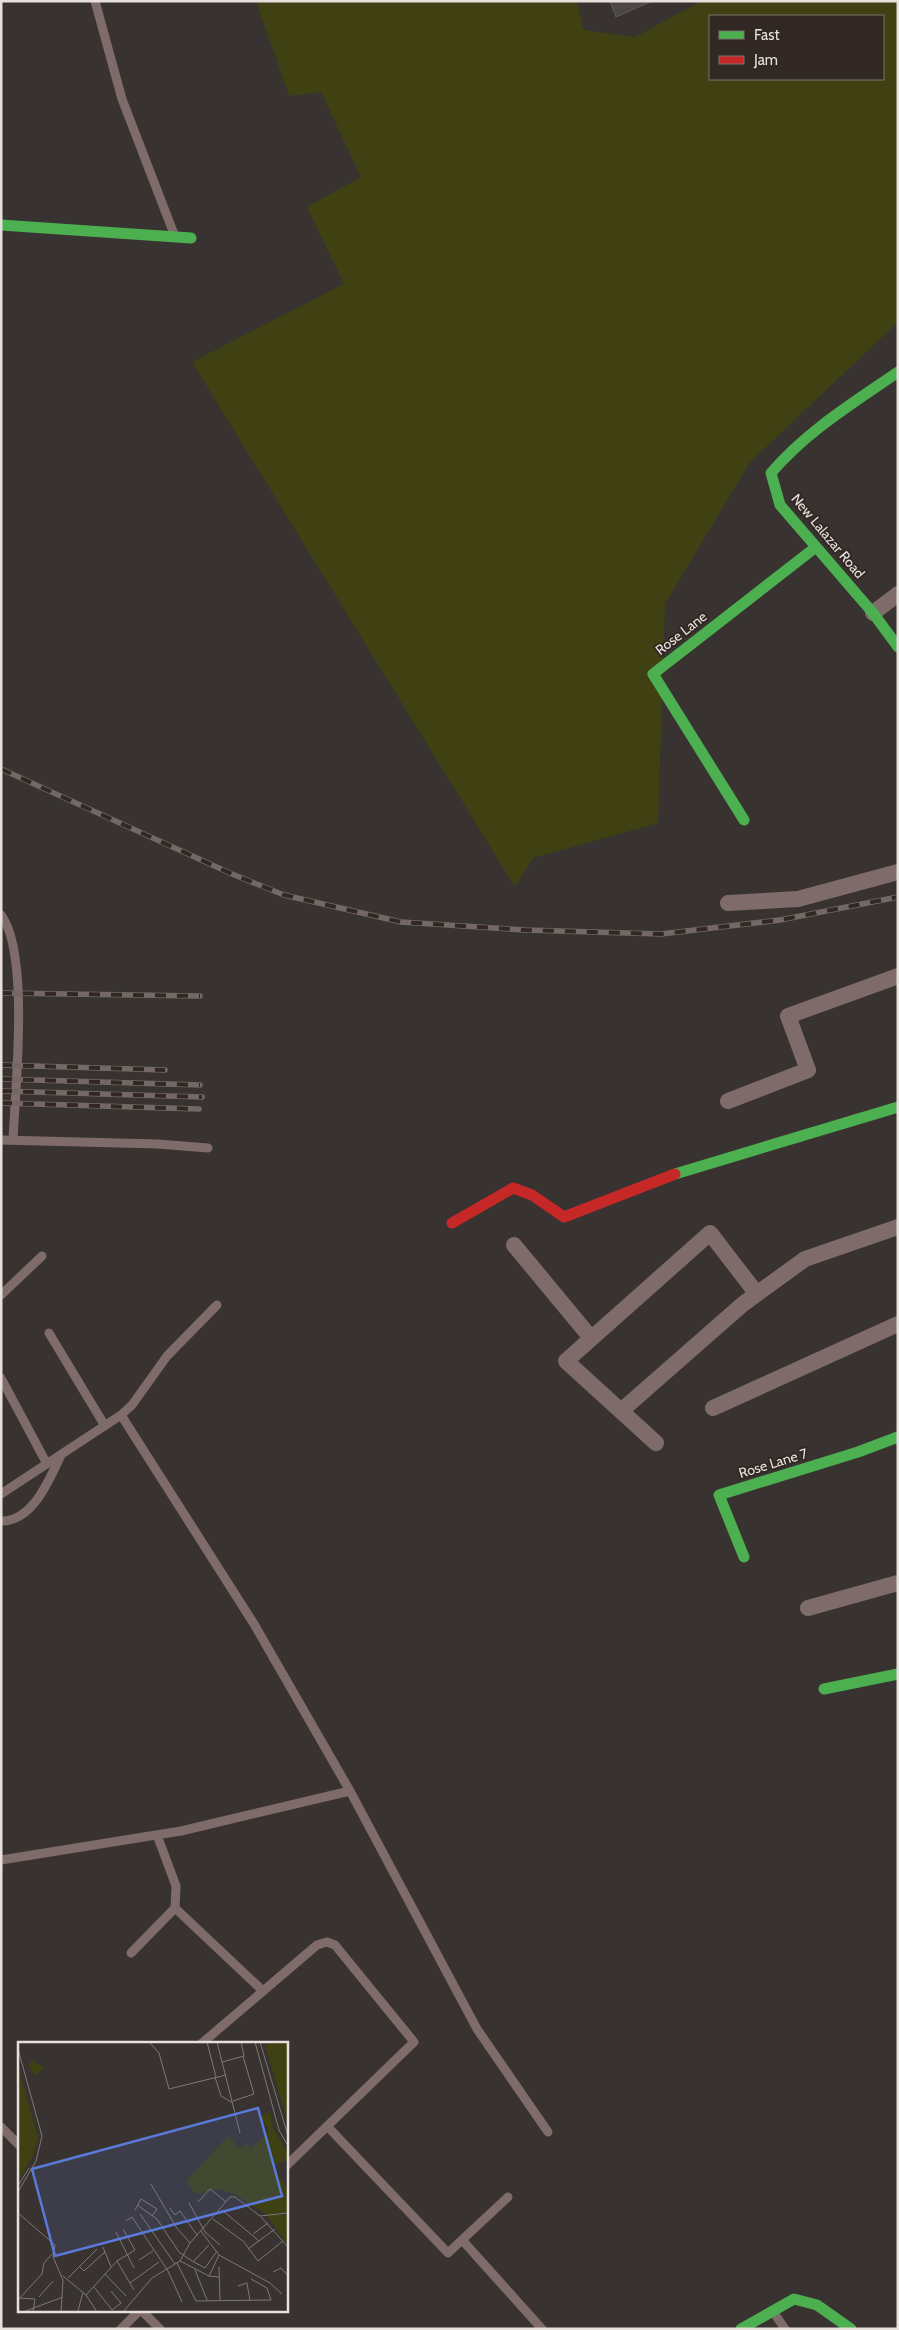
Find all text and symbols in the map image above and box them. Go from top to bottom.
legend [709,15,884,80]
text: Fast [754,26,779,44]
text: Jam [753,51,778,69]
street label: New Lalazar Road [787,490,869,582]
street label: Rose Lane [652,607,710,659]
street label: Rose Lane 7 [736,1444,810,1482]
inset map [18,2042,288,2312]

